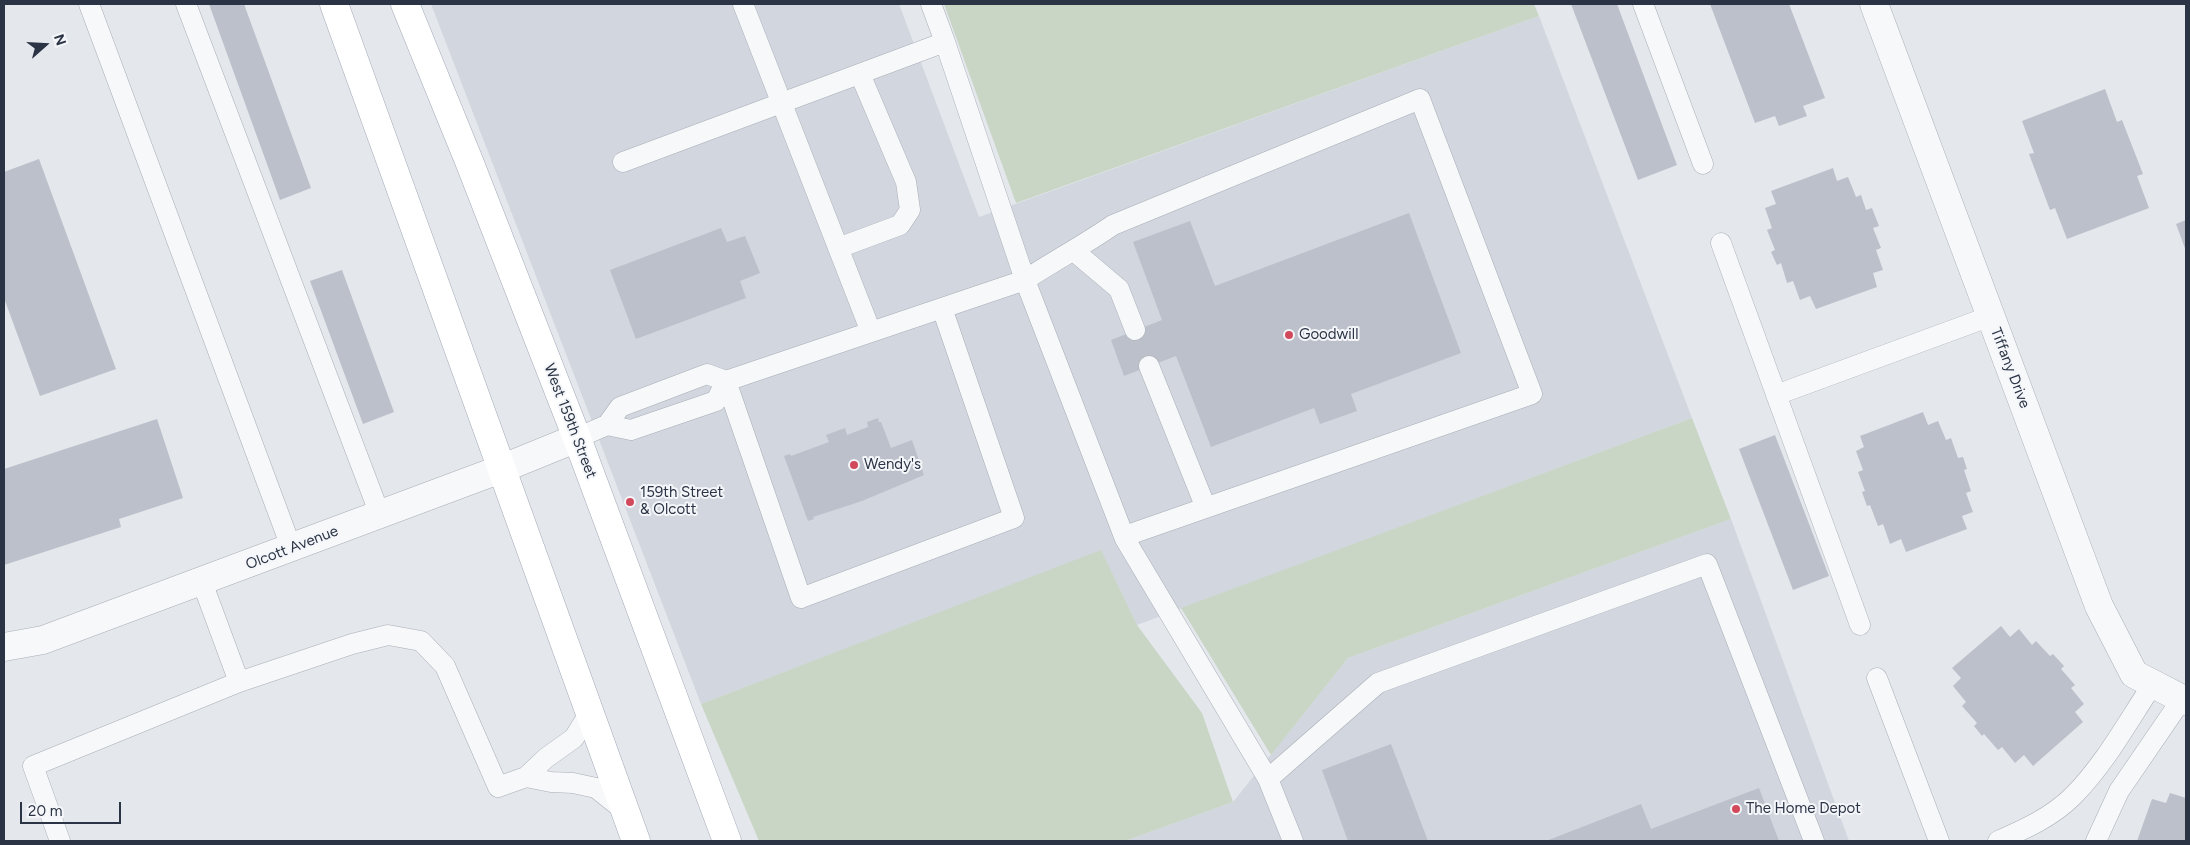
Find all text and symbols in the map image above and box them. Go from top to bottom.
north arrow [20,20,70,70]
text: N [50,32,69,48]
street label: Tiffany Drive [1986,325,2034,411]
place label: Goodwill [1299,326,1358,344]
marker: Goodwill [1283,329,1295,341]
street label: West 159th Street [540,361,600,481]
place label: Wendy's [864,456,921,474]
marker: Wendy's [848,459,860,471]
place label: 159th Street & Olcott [640,484,723,519]
marker: 159th Street & Olcott [624,496,636,508]
street label: Olcott Avenue [243,522,341,574]
scale bar [22,792,124,824]
place label: The Home Depot [1746,800,1861,818]
text: 20 m [28,802,62,820]
marker: The Home Depot [1730,803,1742,815]

